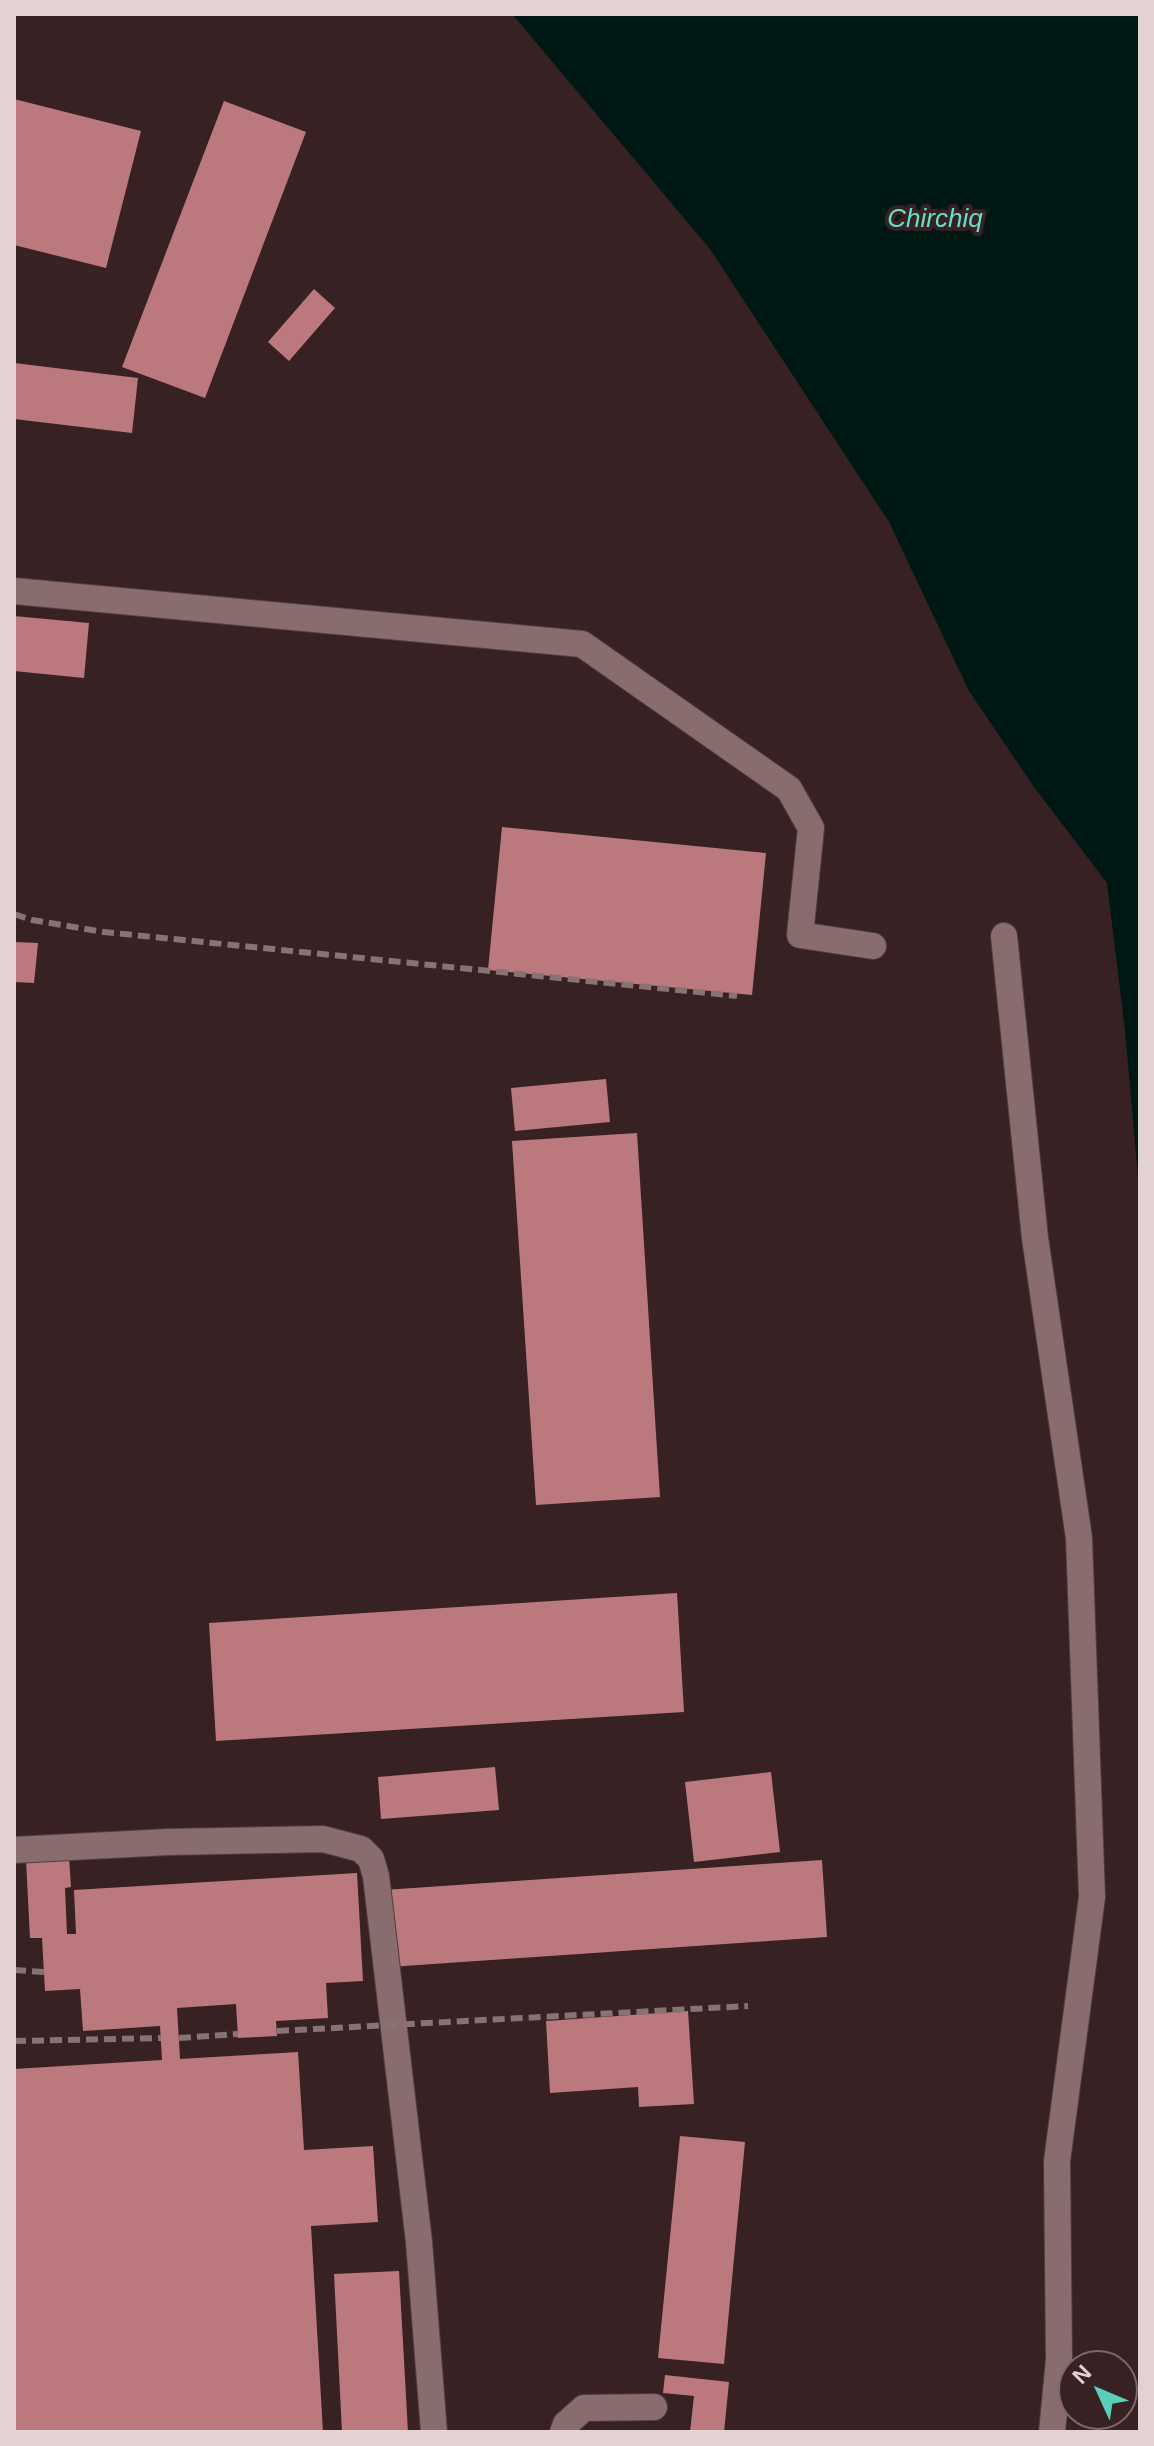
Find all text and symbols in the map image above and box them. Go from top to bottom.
water label: Chirchiq [887,204,983,236]
north arrow [1058,2350,1138,2430]
text: N [1067,2360,1096,2389]

